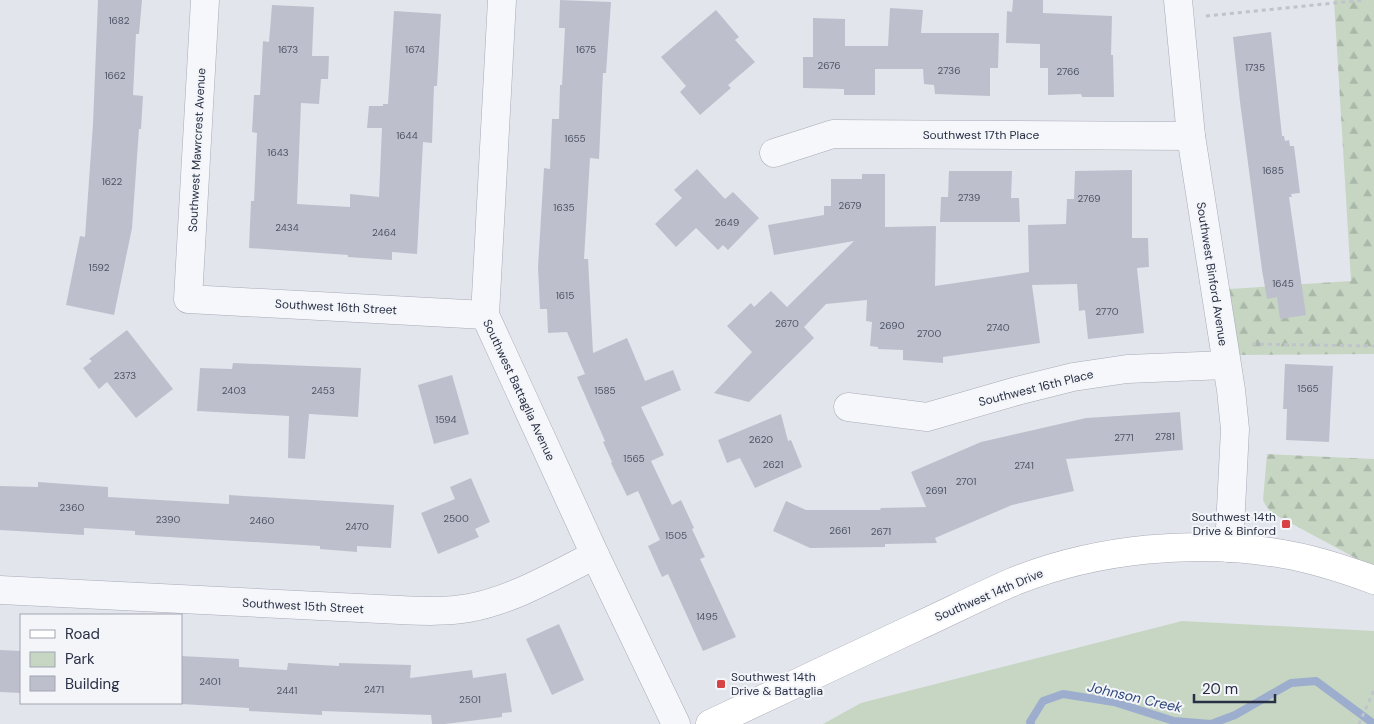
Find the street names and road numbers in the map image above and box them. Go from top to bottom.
street label: Southwest Mawrcrest Avenue [185,67,209,232]
street label: Southwest 17th Place [923,127,1040,143]
street label: Southwest Binford Avenue [1193,201,1231,347]
street label: Southwest 16th Street [275,296,398,318]
street label: Southwest Battaglia Avenue [479,317,559,463]
street label: Southwest 16th Place [977,366,1095,410]
street label: Southwest 14th Drive [932,565,1046,625]
street label: Southwest 15th Street [242,595,365,617]

